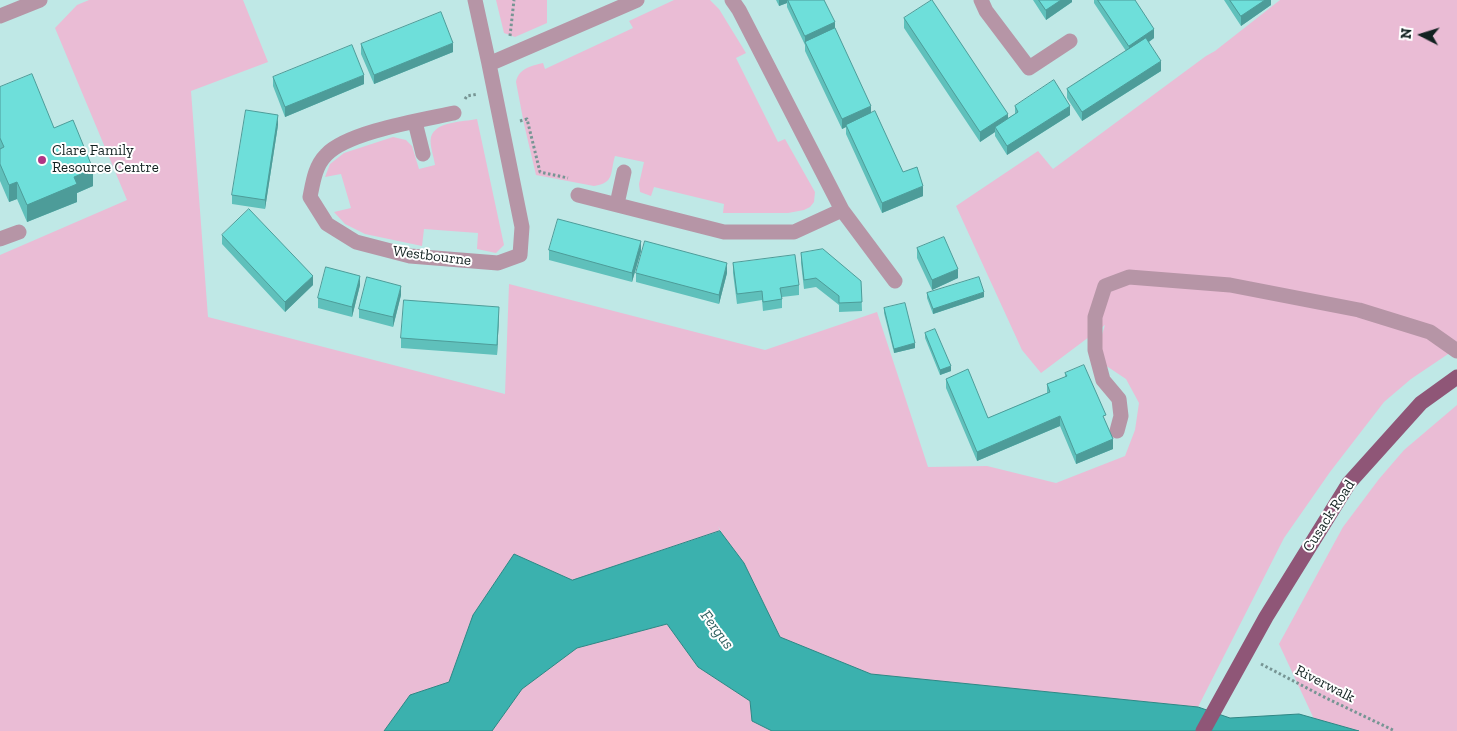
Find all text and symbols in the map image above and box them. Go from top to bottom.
north arrow [1397,10,1447,60]
text: N [1398,28,1415,40]
place label: Clare Family Resource Centre [52,142,159,177]
marker: Clare Family Resource Centre [36,154,48,166]
street label: Westbourne [392,242,472,270]
street label: Cusack Road [1299,477,1359,555]
water label: Fergus [696,607,738,653]
street label: Riverwalk [1292,661,1358,707]

